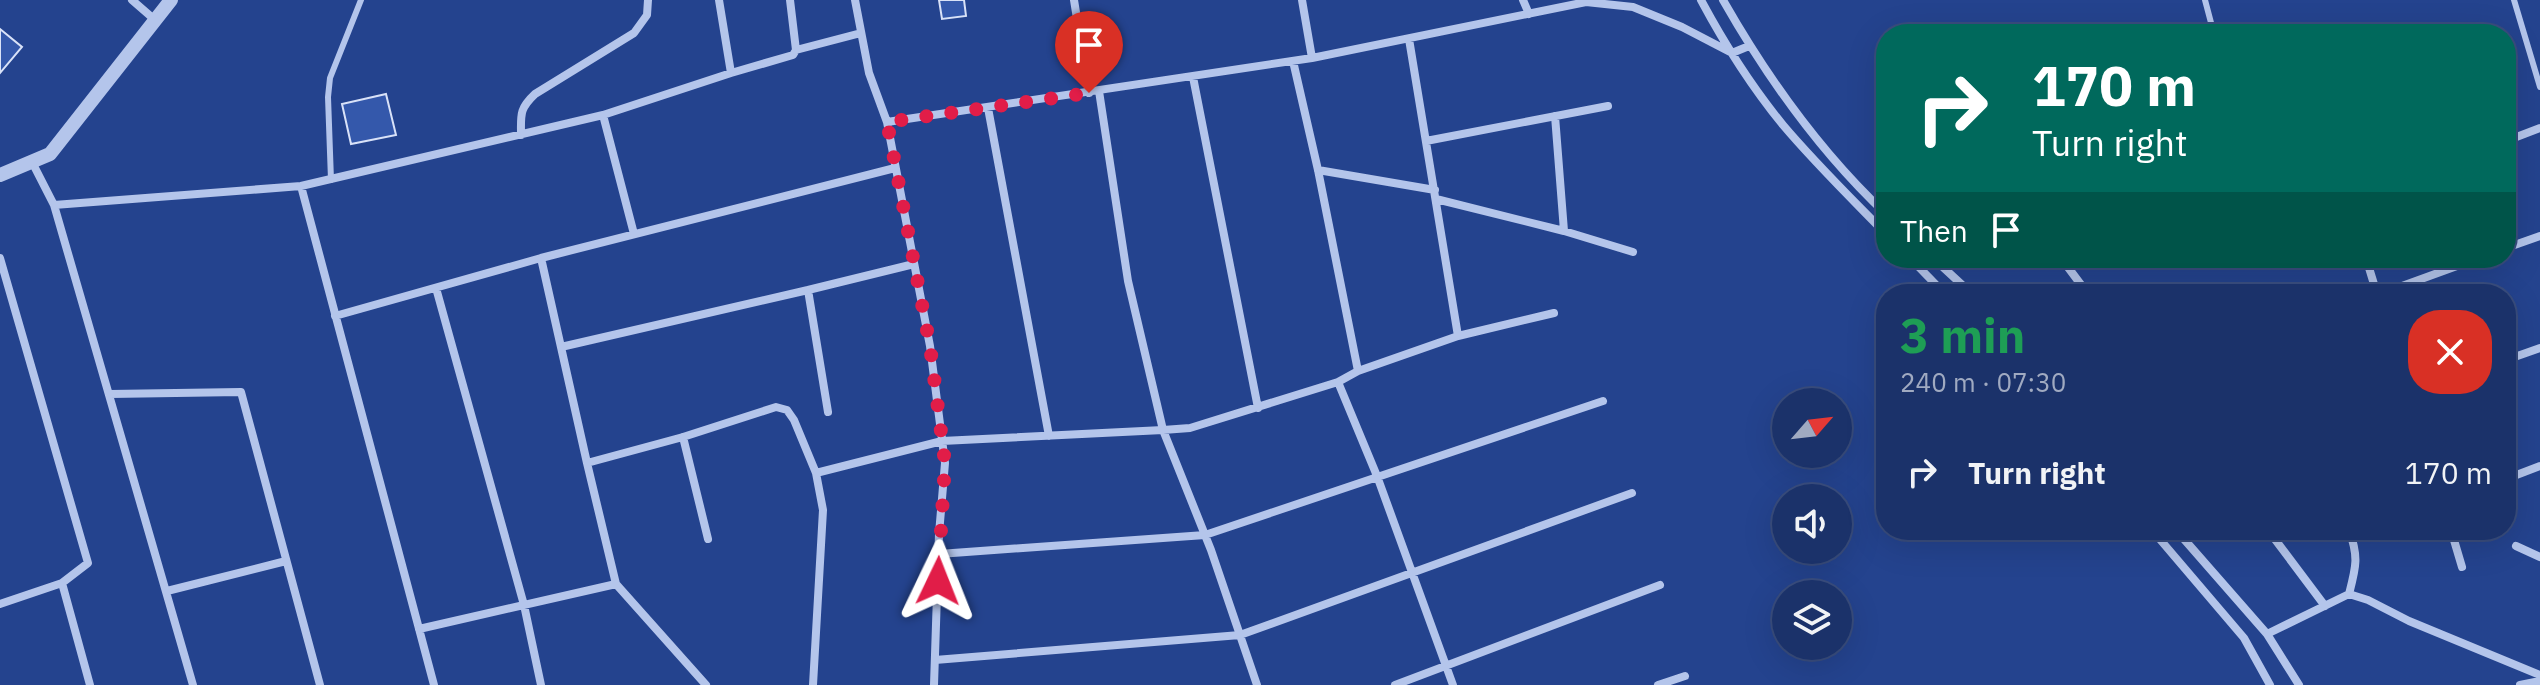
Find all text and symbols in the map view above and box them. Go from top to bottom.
pin [1055,11,1123,93]
icon: arrive [1067,23,1111,67]
text: 170 m [2032,49,2196,121]
icon: right [1900,56,2004,160]
text: Turn right [2032,119,2188,166]
icon: arrive [1984,208,2028,252]
text: Then [1900,211,1968,250]
text: 3 min [1900,304,2025,366]
button: close [2408,310,2492,394]
text: 240 m · 07:30 [1900,365,2066,399]
north arrow [1772,388,1852,468]
map controls [1772,388,1852,660]
icon: right [1900,450,1944,494]
text: Turn right [1968,453,2106,492]
text: 170 m [2405,453,2492,492]
button: sound [1772,484,1852,564]
position arrow [896,539,980,623]
button: layers [1772,580,1852,660]

